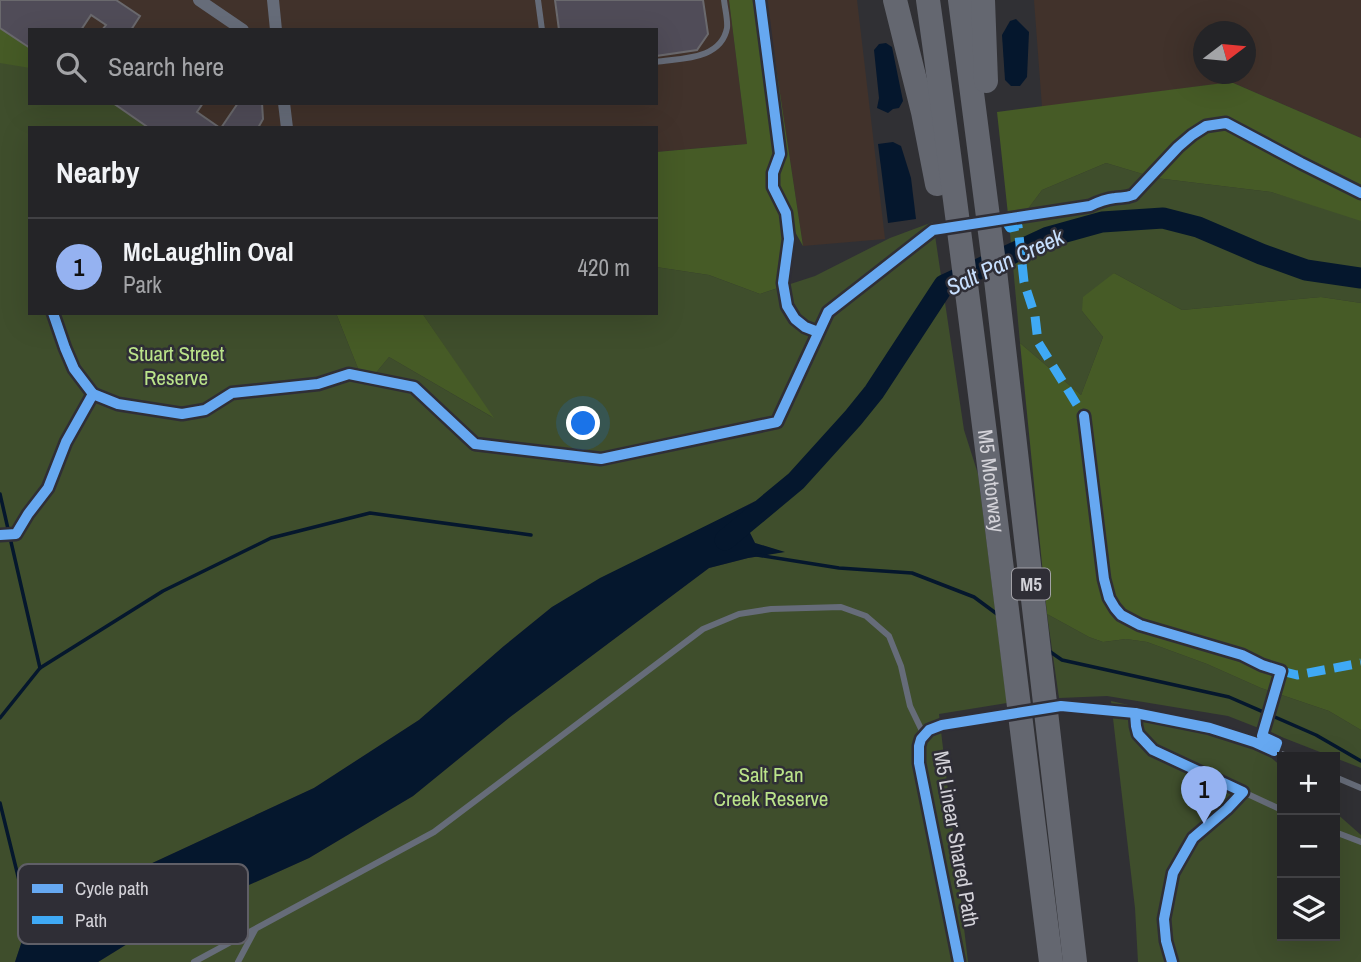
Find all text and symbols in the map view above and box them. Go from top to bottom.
north arrow [1193,21,1256,84]
search box [28,28,658,105]
icon: search [52,48,90,86]
text: Search here [108,49,224,84]
text: Nearby [56,152,139,192]
water label: Salt Pan Creek [941,220,1070,302]
text: McLaughlin Oval [123,234,294,269]
text: 1 [74,252,84,283]
text: 420 m [578,252,630,283]
text: Park [123,269,162,300]
park label: Stuart Street Reserve [128,339,225,392]
your location [566,406,600,440]
street label: M5 Motorway [971,428,1012,534]
road number: M5 [1012,568,1050,600]
street label: M5 Linear Shared Path [927,749,986,929]
map controls [1277,752,1340,941]
button: + [1277,752,1340,815]
park label: Salt Pan Creek Reserve [714,760,828,813]
pin: 1 [1181,766,1227,824]
button: − [1277,815,1340,878]
legend [18,864,248,944]
text: Cycle path [75,875,149,901]
button: layers [1277,878,1340,941]
text: Path [75,907,107,933]

